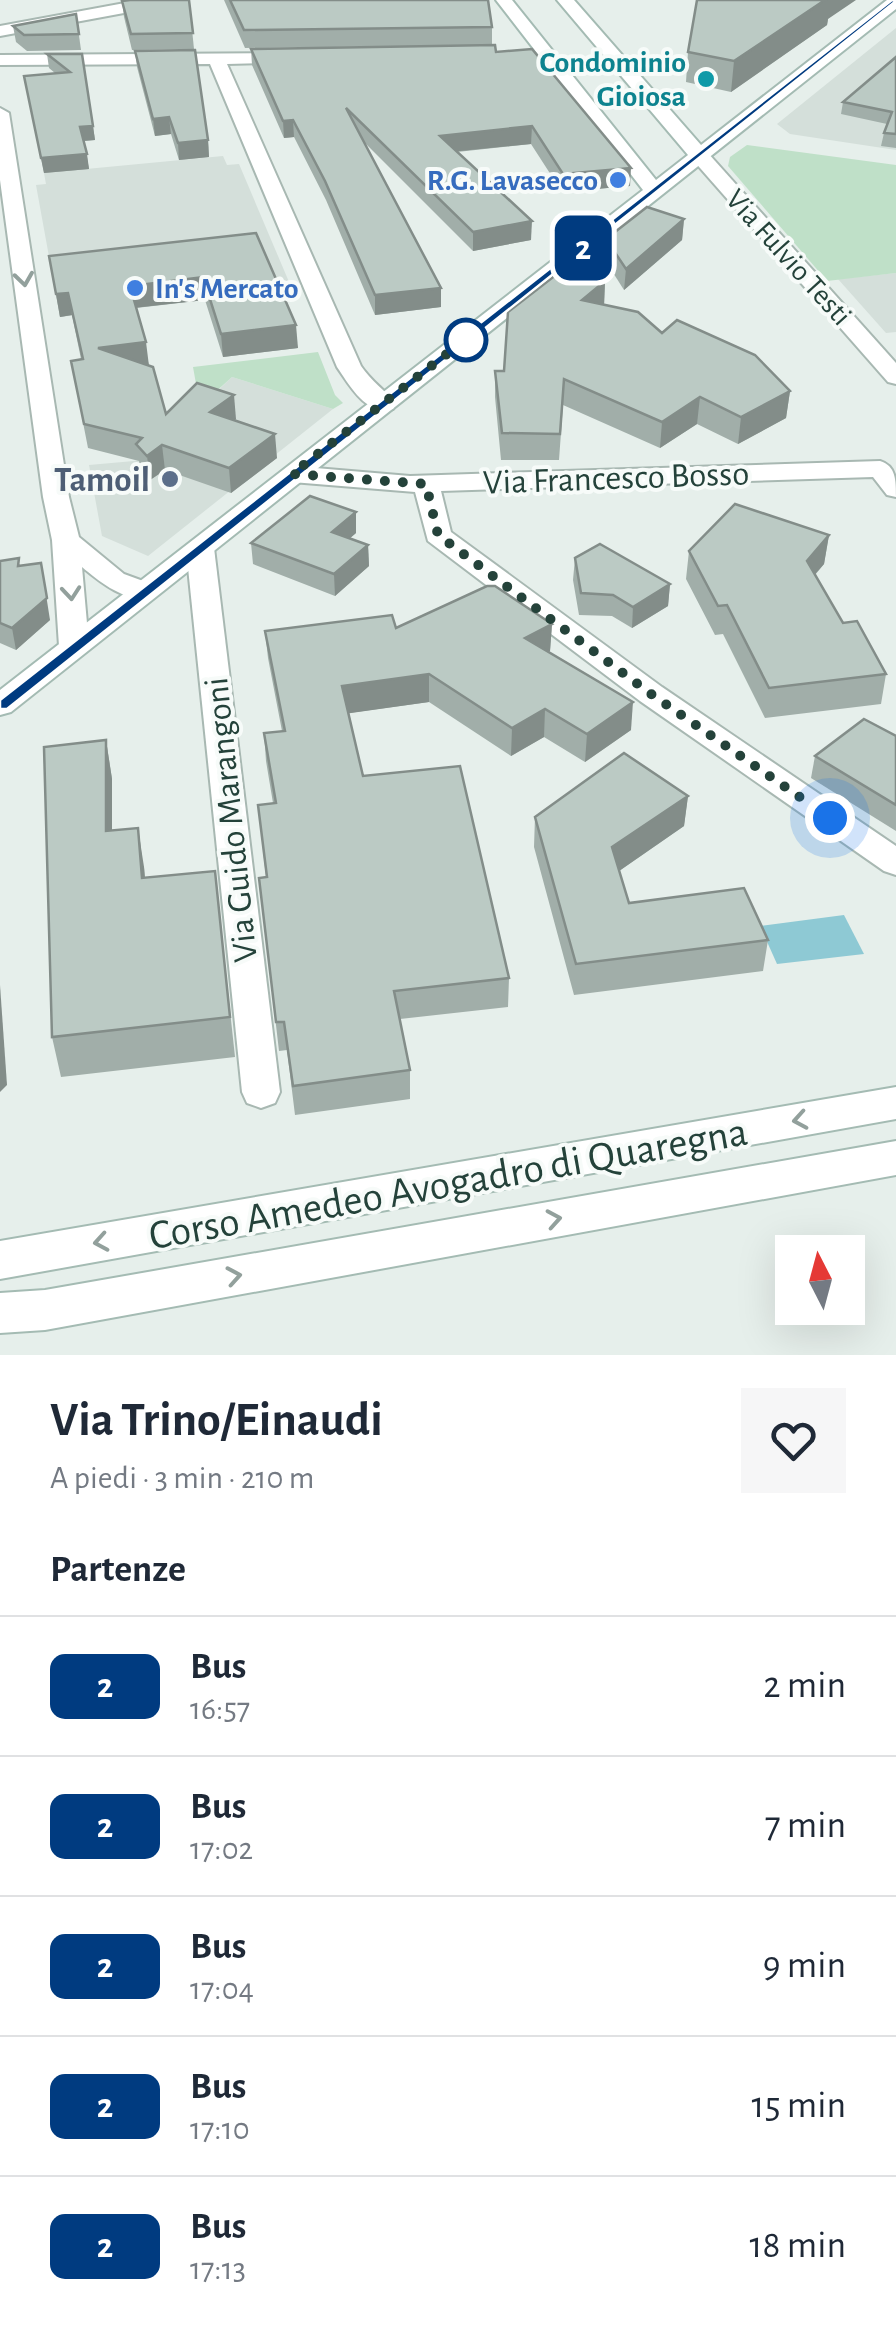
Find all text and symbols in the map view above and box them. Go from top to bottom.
place label: Condominio Gioiosa [539,48,686,112]
marker: Condominio Gioiosa [695,68,717,90]
place label: R.G. Lavasecco [427,166,598,196]
marker: R.G. Lavasecco [607,169,629,191]
street label: Via Fulvio Testi [720,184,857,331]
line badge: 2 [550,216,616,280]
text: 2 [575,231,591,266]
one-way arrow [13,271,34,287]
place label: In's Mercato [155,274,299,304]
marker: In's Mercato [124,277,146,299]
unlabelled marker [445,319,487,361]
street label: Via Francesco Bosso [482,456,750,501]
place label: Tamoil [54,463,150,498]
marker: Tamoil [159,468,181,490]
one-way arrow [60,585,81,601]
street label: Via Guido Marangoni [199,676,264,964]
your location [805,793,855,843]
one-way arrow [792,1109,808,1130]
street label: Corso Amedeo Avogadro di Quaregna [146,1111,751,1257]
one-way arrow [546,1209,563,1230]
one-way arrow [92,1231,109,1252]
north arrow [775,1235,865,1325]
map controls [775,1235,865,1325]
one-way arrow [226,1266,243,1287]
button: heart [741,1388,846,1493]
text: Via Trino/Einaudi [50,1397,383,1445]
text: A piedi · 3 min · 210 m [50,1462,314,1494]
text: Partenze [50,1551,186,1589]
text: Bus [190,1648,246,1686]
text: 2 min [763,1667,846,1705]
text: 2 [97,1669,113,1704]
text: 16:57 [190,1693,250,1725]
text: Bus [190,1788,246,1826]
text: 7 min [765,1807,846,1845]
text: 2 [97,1809,113,1844]
text: 17:02 [190,1833,253,1865]
text: Bus [190,1928,246,1966]
text: 9 min [763,1947,846,1985]
text: 2 [97,1949,113,1984]
text: 17:04 [190,1973,254,2005]
text: Bus [190,2068,246,2106]
text: 15 min [752,2087,846,2125]
text: 2 [97,2089,113,2124]
text: 17:10 [190,2113,250,2145]
text: Bus [190,2208,246,2246]
text: 18 min [749,2227,846,2265]
text: 2 [97,2229,113,2264]
text: 17:13 [190,2253,246,2285]

